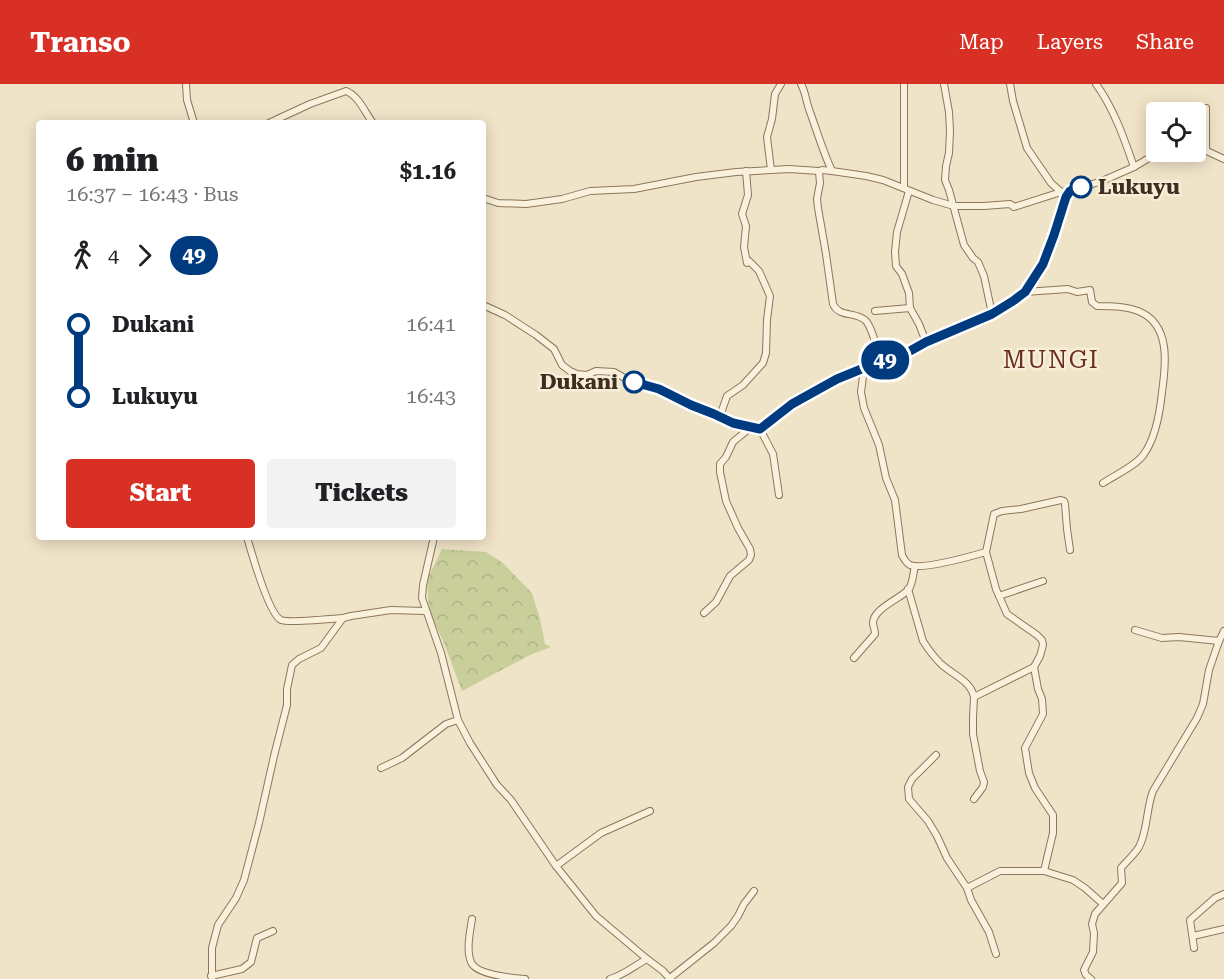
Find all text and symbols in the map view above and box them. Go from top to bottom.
text: Transo [30,26,131,59]
text: Map [959,30,1004,54]
text: Layers [1037,30,1103,54]
text: Share [1136,30,1194,54]
map controls [1146,102,1206,162]
button: locate [1146,102,1206,162]
text: 6 min [66,140,159,179]
text: $1.16 [400,159,456,184]
place label: Lukuyu [1098,175,1180,199]
marker: Lukuyu [1070,176,1092,198]
text: 16:37 – 16:43 · Bus [66,182,238,206]
icon: walk [66,239,99,272]
icon: forward [128,239,161,272]
text: 4 [108,243,119,267]
text: 49 [182,243,206,267]
text: Dukani [112,312,194,337]
text: 16:41 [406,312,456,336]
line badge: 49 [858,340,912,380]
district label: MUNGI [1003,346,1099,374]
text: 49 [873,348,897,372]
place label: Dukani [540,370,618,394]
marker: Dukani [623,371,645,393]
text: Lukuyu [112,384,198,409]
text: 16:43 [406,384,456,408]
button: Start [66,459,255,528]
button: Tickets [267,459,456,528]

